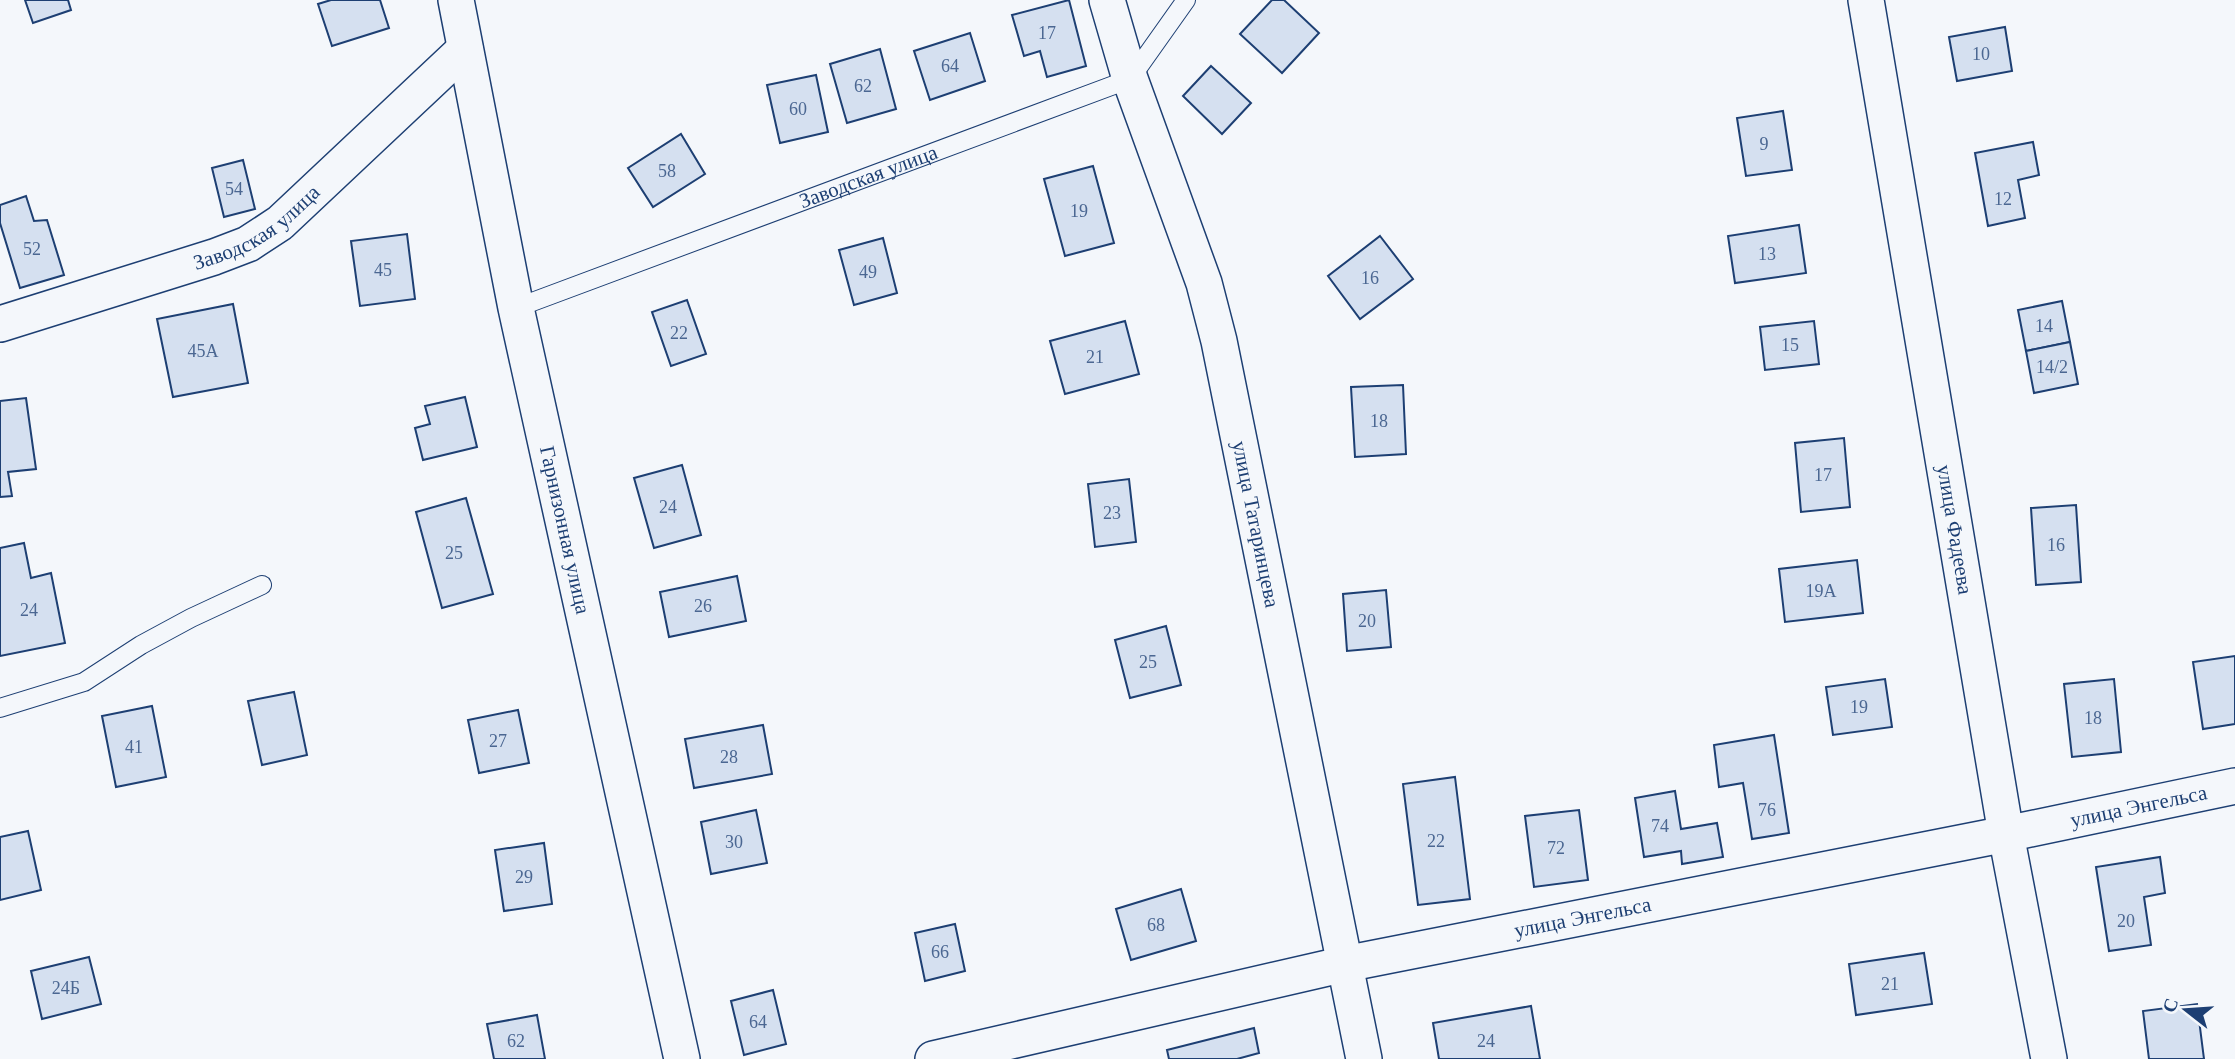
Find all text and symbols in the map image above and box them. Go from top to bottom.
house number: 17 [1038,23,1056,43]
house number: 10 [1972,44,1990,64]
house number: 64 [941,56,959,76]
house number: 62 [854,76,872,96]
house number: 60 [789,99,807,119]
house number: 9 [1760,134,1769,154]
street label: Заводская улица [796,140,941,213]
house number: 58 [658,161,676,181]
house number: 54 [225,179,243,199]
street label: Заводская улица [190,180,325,275]
house number: 12 [1994,189,2012,209]
house number: 19 [1070,201,1088,221]
house number: 52 [23,239,41,259]
house number: 13 [1758,244,1776,264]
house number: 45 [374,260,392,280]
house number: 49 [859,262,877,282]
house number: 16 [1361,268,1379,288]
house number: 14 [2035,316,2053,336]
house number: 22 [670,323,688,343]
house number: 15 [1781,335,1799,355]
house number: 45А [188,341,219,361]
house number: 21 [1086,347,1104,367]
house number: 14/2 [2036,357,2068,377]
house number: 18 [1370,411,1388,431]
street label: улица Татаринцева [1227,439,1285,610]
street label: Гарнизонная улица [535,444,595,617]
street label: улица Фадеева [1932,463,1978,597]
house number: 17 [1814,465,1832,485]
house number: 24 [659,497,677,517]
house number: 23 [1103,503,1121,523]
house number: 16 [2047,535,2065,555]
house number: 25 [445,543,463,563]
house number: 19А [1806,581,1837,601]
house number: 26 [694,596,712,616]
house number: 24 [20,600,38,620]
house number: 20 [1358,611,1376,631]
house number: 25 [1139,652,1157,672]
house number: 19 [1850,697,1868,717]
house number: 18 [2084,708,2102,728]
house number: 27 [489,731,507,751]
house number: 41 [125,737,143,757]
house number: 28 [720,747,738,767]
street label: улица Энгельса [2068,780,2210,832]
house number: 76 [1758,800,1776,820]
house number: 74 [1651,816,1669,836]
house number: 22 [1427,831,1445,851]
house number: 30 [725,832,743,852]
house number: 72 [1547,838,1565,858]
house number: 29 [515,867,533,887]
street label: улица Энгельса [1512,892,1654,942]
house number: 20 [2117,911,2135,931]
house number: 68 [1147,915,1165,935]
house number: 66 [931,942,949,962]
house number: 21 [1881,974,1899,994]
north arrow [2151,975,2221,1045]
house number: 24Б [52,978,80,998]
text: С [2158,996,2182,1015]
house number: 64 [749,1012,767,1032]
house number: 62 [507,1031,525,1051]
house number: 24 [1477,1031,1495,1051]

